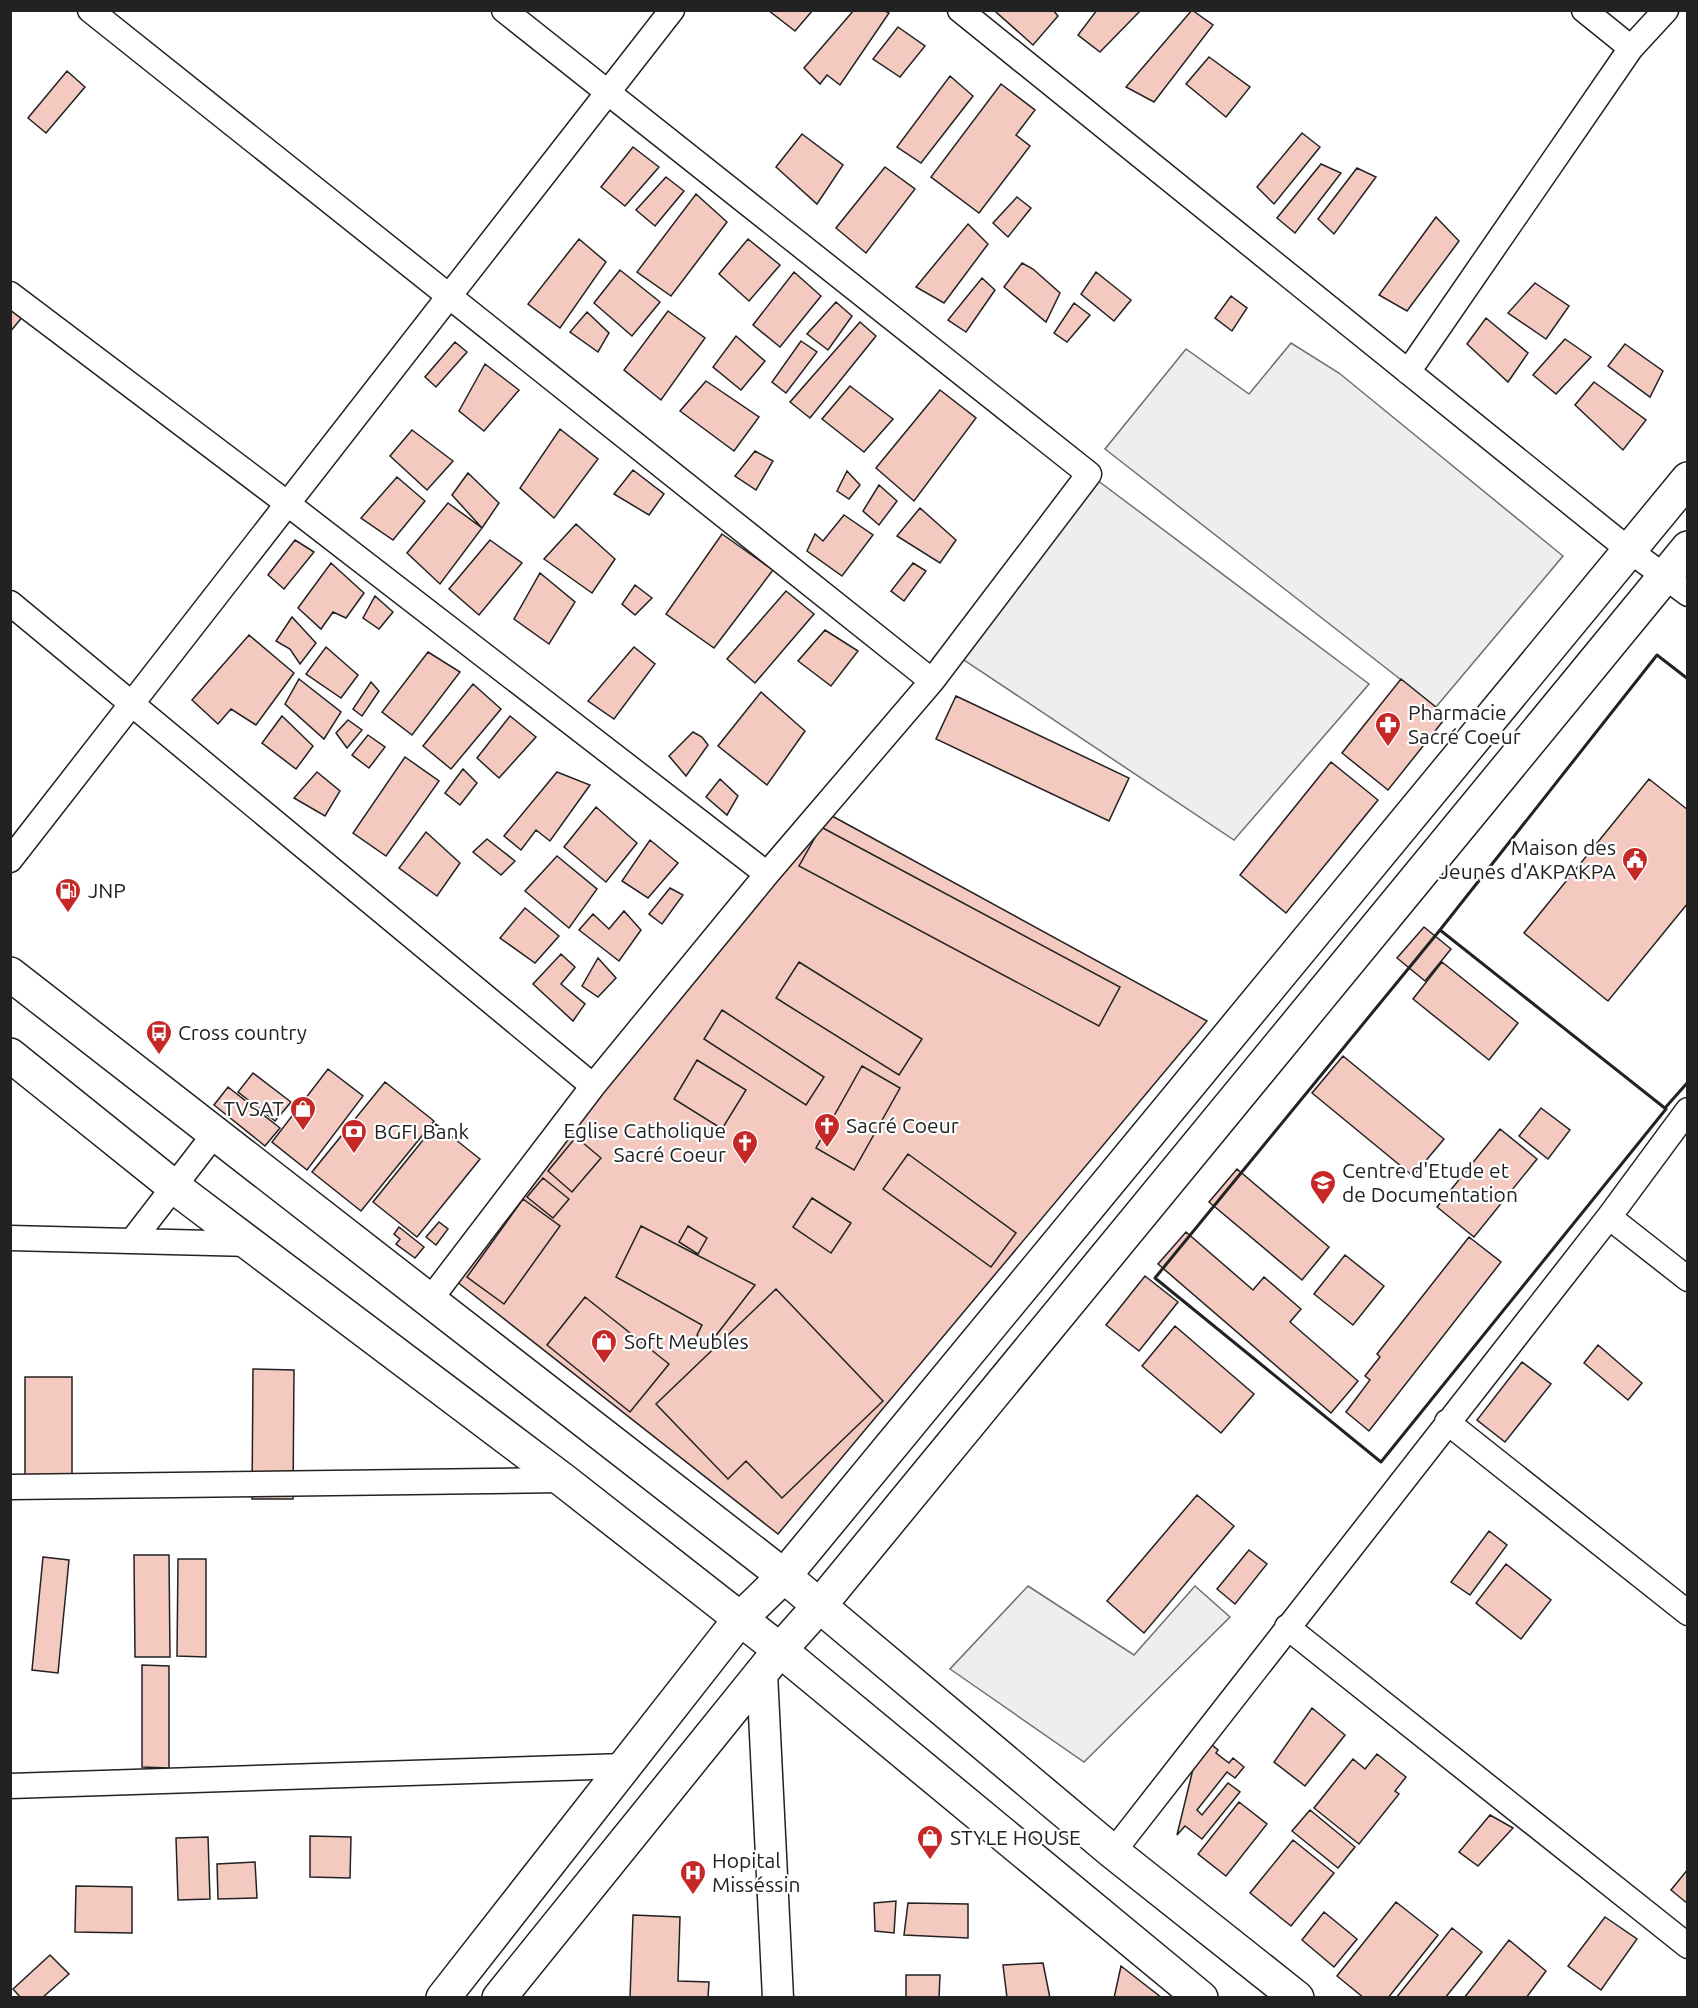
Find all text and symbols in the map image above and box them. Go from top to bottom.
place label: Pharmacie Sacré Coeur [1408,700,1521,748]
pharmacy icon: Pharmacie Sacré Coeur [1373,710,1403,748]
place label: Maison des Jeunes d'AKPAKPA [1439,835,1616,883]
public building icon: Maison des Jeunes d'AKPAKPA [1620,845,1650,883]
fuel station icon: JNP [53,876,83,914]
place label: JNP [88,878,126,902]
bus stop icon: Cross country [144,1018,174,1056]
place label: Cross country [178,1020,307,1044]
shop icon: TVSAT [288,1094,318,1132]
place label: TVSAT [223,1096,284,1120]
church icon: Sacré Coeur [812,1111,842,1149]
place label: Sacré Coeur [846,1113,959,1137]
bank icon: BGFI Bank [339,1117,369,1155]
place label: Eglise Catholique Sacré Coeur [564,1118,726,1166]
place label: BGFI Bank [374,1119,470,1143]
church icon: Eglise Catholique Sacré Coeur [730,1128,760,1166]
place label: Centre d'Etude et de Documentation [1342,1158,1518,1206]
school or university icon: Centre d'Etude et de Documentation [1308,1168,1338,1206]
shop icon: Soft Meubles [589,1327,619,1365]
place label: Soft Meubles [624,1329,749,1353]
shop icon: STYLE HOUSE [915,1823,945,1861]
place label: STYLE HOUSE [950,1825,1081,1849]
place label: Hopital Misséssin [712,1848,801,1896]
hospital icon: Hopital Misséssin [678,1858,708,1896]

